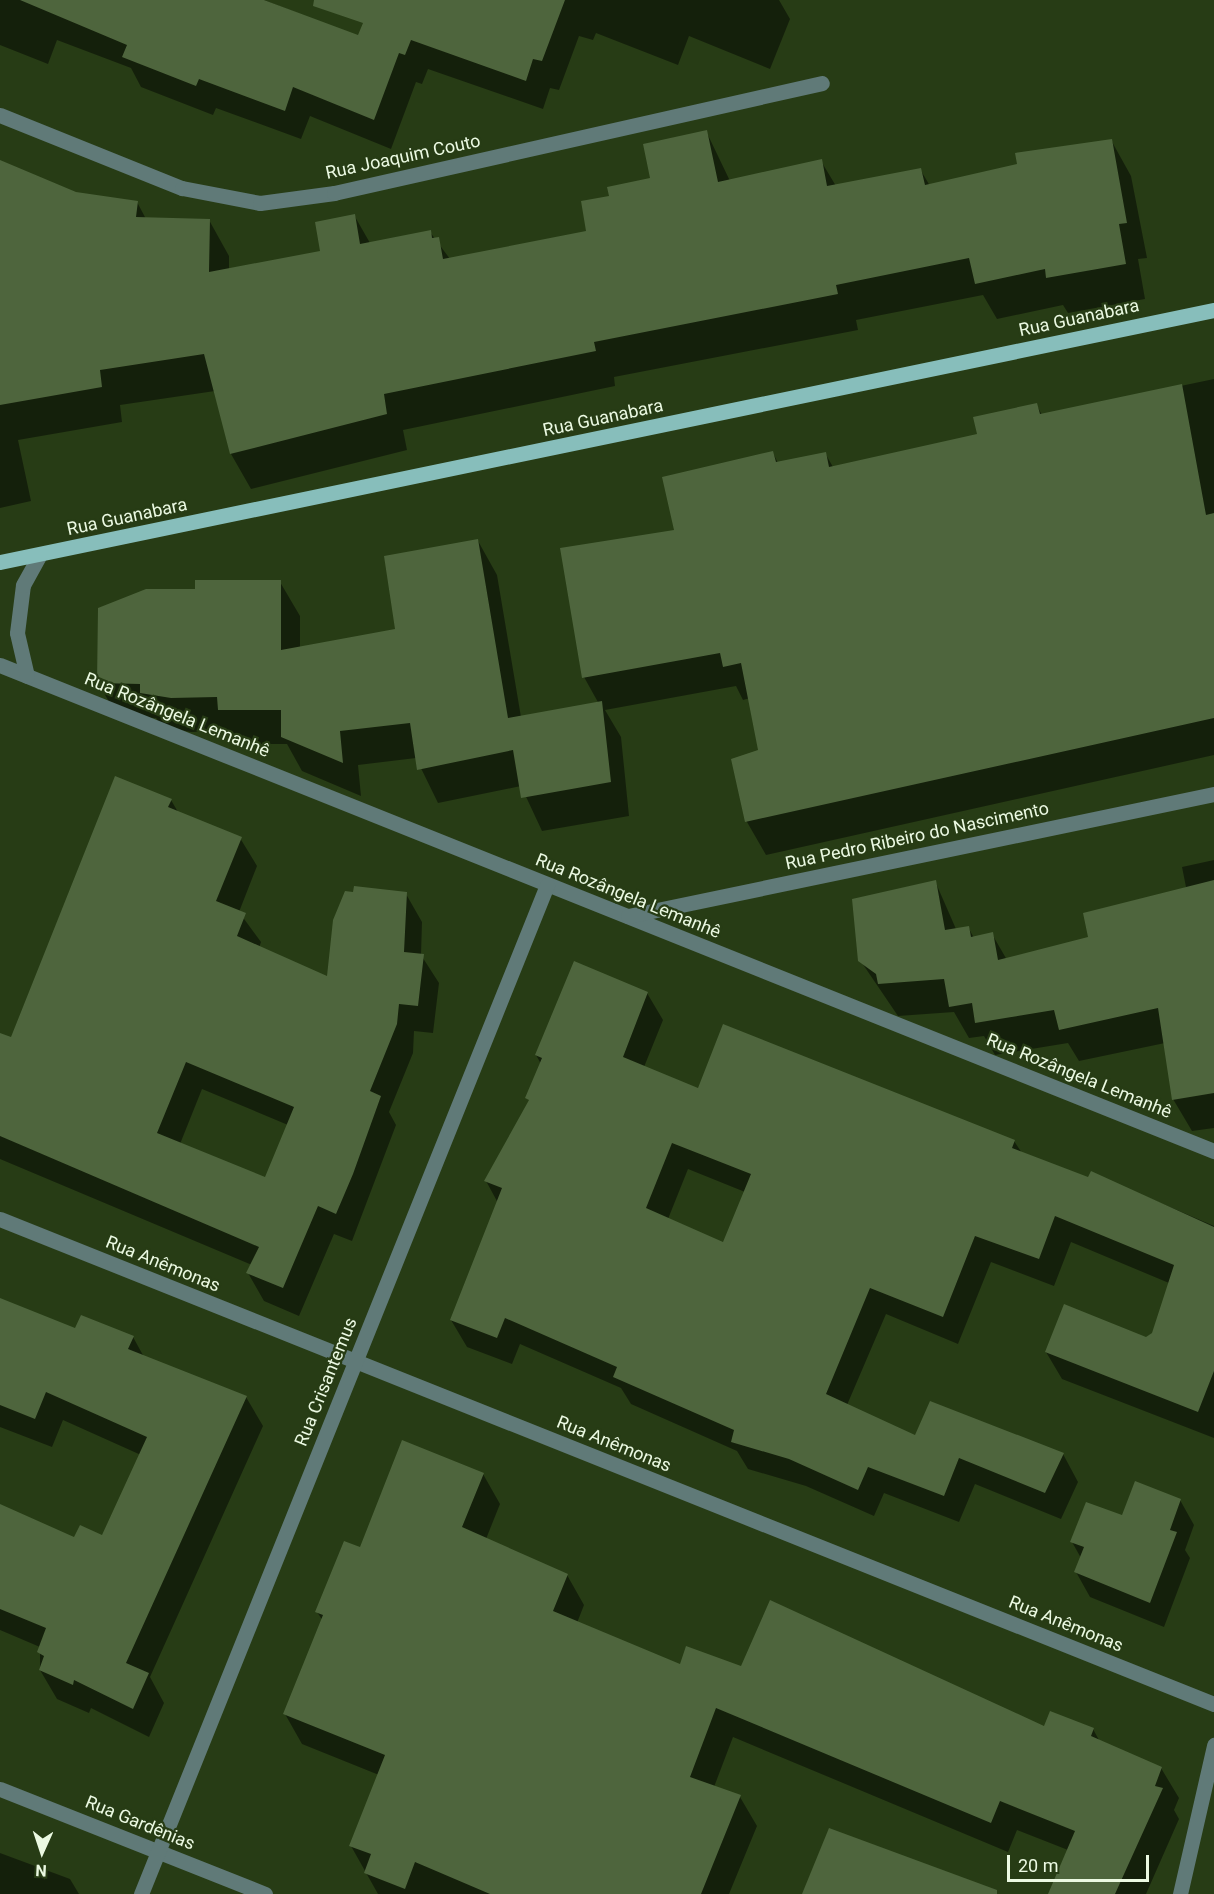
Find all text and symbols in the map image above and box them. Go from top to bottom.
street label: Rua Joaquim Couto [324,130,482,184]
street label: Rua Guanabara [1017,295,1141,341]
street label: Rua Guanabara [541,395,665,441]
street label: Rua Guanabara [65,494,189,540]
street label: Rua Rozângela Lemanhê [81,668,273,762]
street label: Rua Pedro Ribeiro do Nascimento [783,797,1051,875]
street label: Rua Rozângela Lemanhê [532,849,724,943]
street label: Rua Rozângela Lemanhê [983,1029,1175,1123]
street label: Rua Anêmonas [103,1231,223,1297]
street label: Rua Crisantemus [290,1314,362,1450]
street label: Rua Anêmonas [554,1411,674,1477]
street label: Rua Anêmonas [1006,1591,1126,1657]
street label: Rua Gardênias [82,1791,198,1855]
north arrow [12,1822,72,1882]
scale bar [1010,1843,1152,1881]
text: 20 m [1018,1855,1058,1876]
text: N [35,1861,47,1880]

